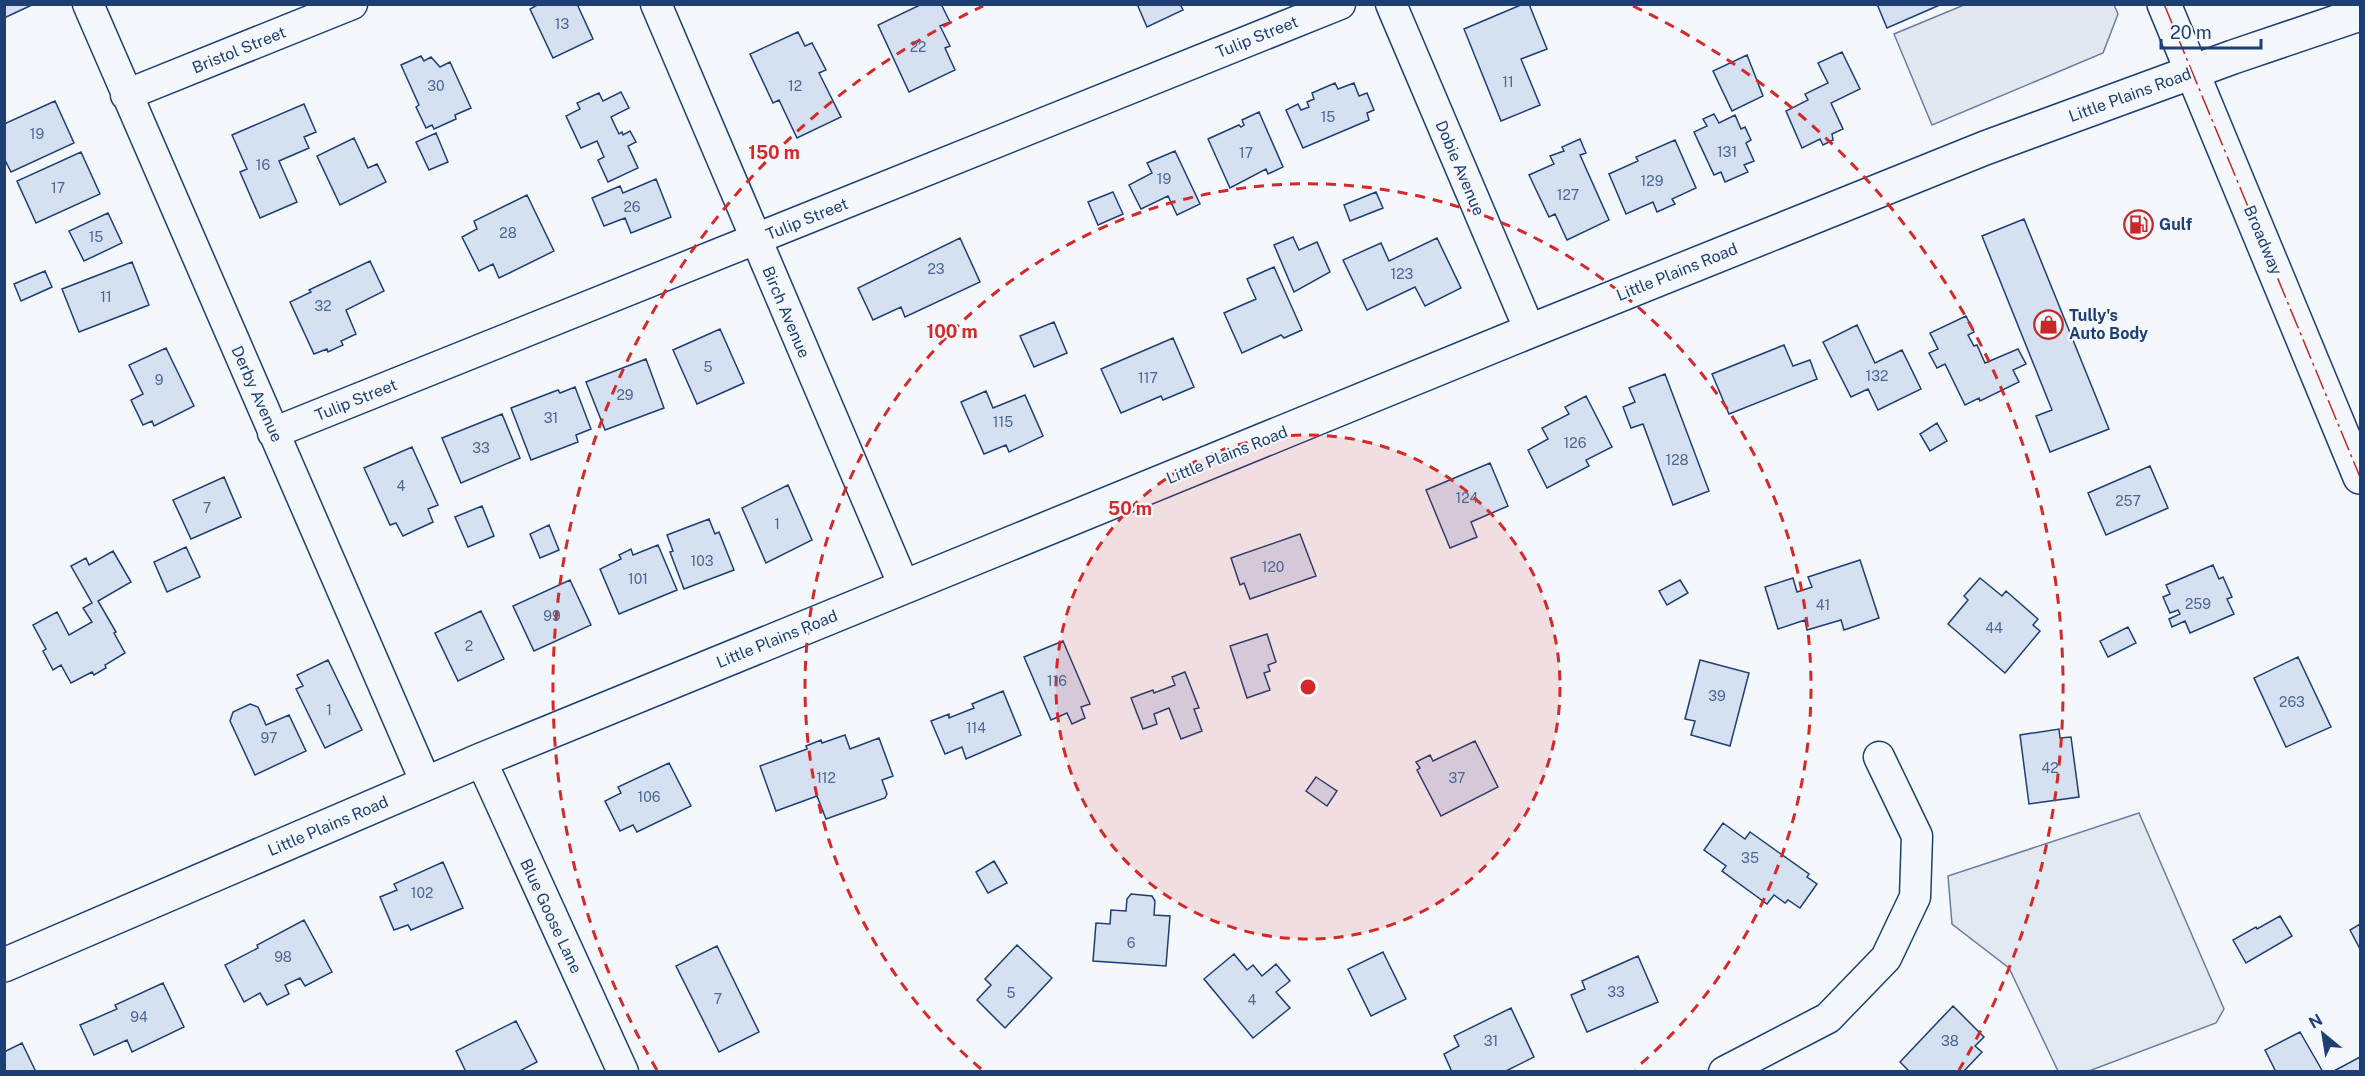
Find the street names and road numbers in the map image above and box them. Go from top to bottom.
street label: Tulip Street [1213,12,1301,62]
street label: Bristol Street [189,23,289,77]
street label: Little Plains Road [2066,64,2194,126]
street label: Dobie Avenue [1431,118,1489,218]
street label: Tulip Street [763,194,851,244]
street label: Broadway [2240,202,2286,278]
street label: Little Plains Road [1614,239,1740,305]
street label: Birch Avenue [758,263,814,361]
street label: Derby Avenue [227,343,287,445]
street label: Tulip Street [312,375,400,425]
street label: Little Plains Road [1164,422,1290,488]
street label: Little Plains Road [714,606,840,672]
street label: Little Plains Road [265,792,391,860]
street label: Blue Goose Lane [516,856,586,976]

